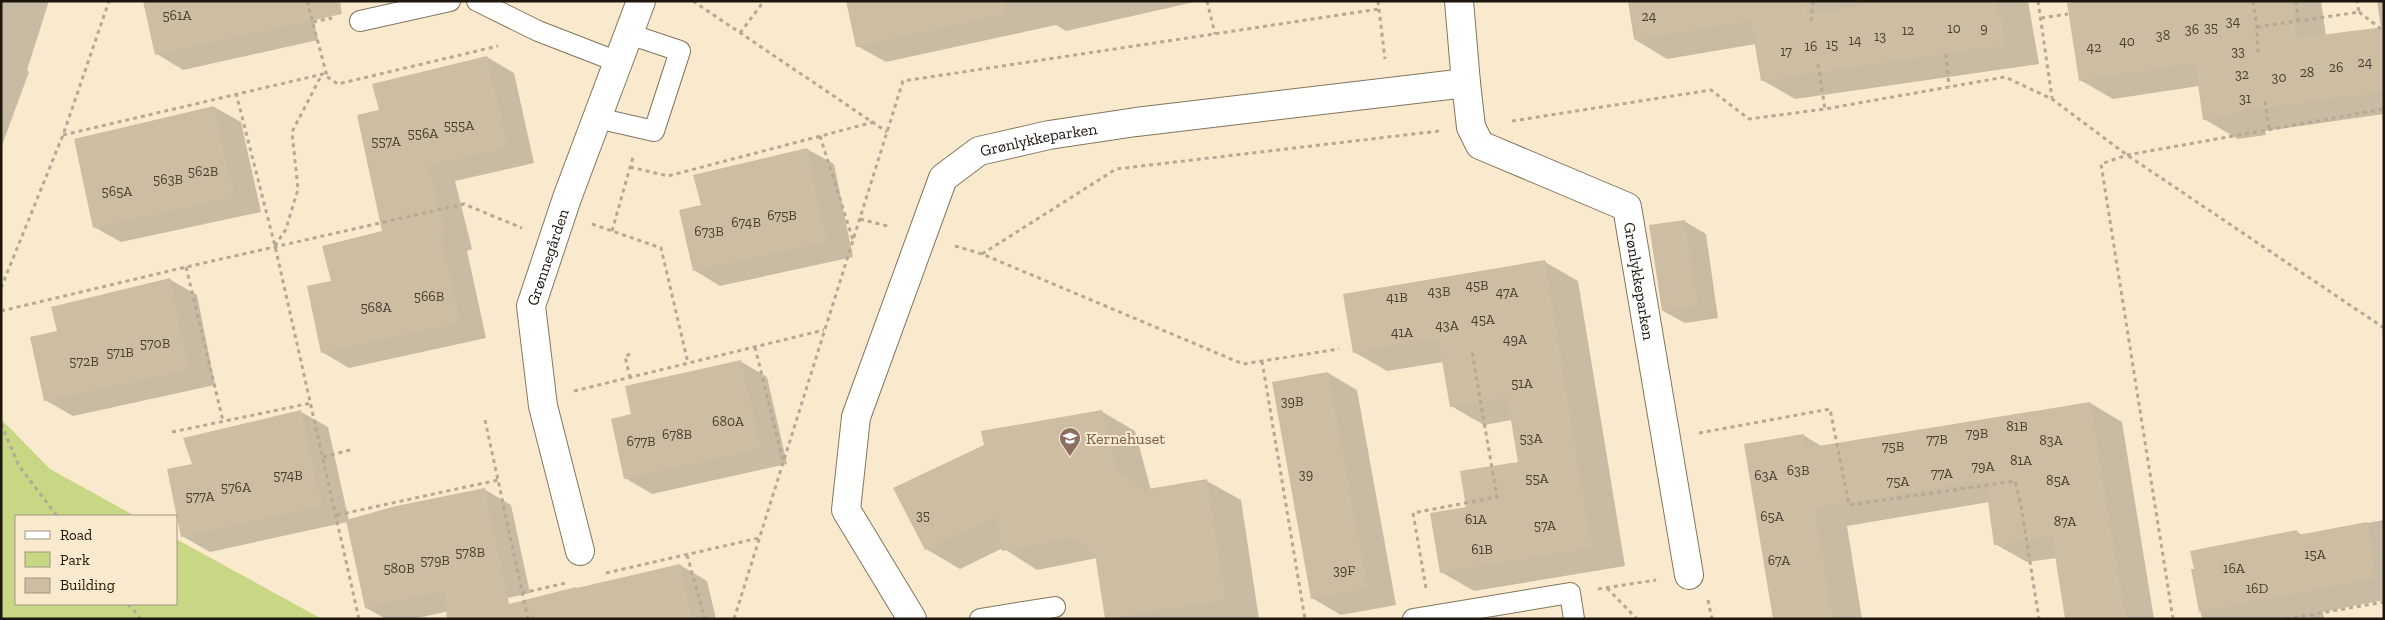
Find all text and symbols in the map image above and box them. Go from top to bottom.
house number: 561A [162,7,192,24]
house number: 24 [1642,8,1657,25]
house number: 34 [2226,13,2241,30]
house number: 35 [2204,19,2218,36]
house number: 10 [1947,20,1961,37]
house number: 9 [1980,20,1988,37]
house number: 36 [2185,21,2199,38]
house number: 12 [1902,22,1914,39]
house number: 38 [2156,27,2170,44]
house number: 13 [1874,28,1886,45]
house number: 14 [1849,32,1862,49]
house number: 40 [2119,33,2135,50]
house number: 15 [1826,36,1838,53]
house number: 16 [1805,38,1817,55]
house number: 42 [2087,39,2101,56]
house number: 17 [1780,43,1792,60]
house number: 33 [2231,43,2245,60]
house number: 24 [2358,54,2373,71]
house number: 26 [2329,59,2343,76]
house number: 28 [2300,64,2314,81]
house number: 32 [2235,66,2249,83]
house number: 30 [2272,69,2286,86]
house number: 31 [2239,90,2252,107]
house number: 555A [444,117,475,134]
street label: Grønlykkeparken [978,118,1099,160]
house number: 556A [408,125,439,142]
house number: 557A [371,133,402,150]
house number: 562B [188,163,218,180]
house number: 563B [153,171,183,188]
house number: 565A [102,183,133,200]
street label: Grønnegården [522,205,573,308]
house number: 675B [767,207,797,224]
house number: 674B [731,214,761,231]
street label: Grønlykkeparken [1620,221,1659,342]
house number: 673B [694,223,724,240]
house number: 45B [1465,277,1489,294]
house number: 43B [1428,283,1450,300]
house number: 47A [1496,284,1519,301]
house number: 566B [414,288,444,305]
house number: 41B [1386,289,1408,306]
house number: 568A [360,299,393,316]
house number: 45A [1471,311,1496,328]
house number: 43A [1435,317,1460,334]
house number: 41A [1391,324,1414,341]
house number: 49A [1503,331,1528,348]
house number: 570B [140,335,170,352]
house number: 571B [106,344,134,361]
house number: 572B [69,353,99,370]
house number: 51A [1511,375,1534,392]
house number: 39B [1281,393,1303,410]
house number: 680A [712,413,745,430]
house number: 81B [2006,418,2028,435]
house number: 79B [1966,425,1988,442]
house number: 678B [662,426,692,443]
school or university icon: Kernehuset [1058,426,1082,457]
place label: Kernehuset [1086,429,1165,448]
house number: 53A [1519,430,1543,447]
house number: 77B [1926,431,1948,448]
house number: 83A [2039,432,2064,449]
house number: 677B [626,433,656,450]
house number: 75B [1882,438,1904,455]
house number: 81A [2010,452,2033,469]
house number: 79A [1971,458,1995,475]
house number: 63B [1787,462,1809,479]
house number: 77A [1931,465,1954,482]
house number: 39 [1299,466,1313,483]
house number: 574B [273,467,303,484]
house number: 63A [1754,467,1779,484]
house number: 55A [1525,470,1550,487]
house number: 85A [2046,472,2071,489]
house number: 75A [1887,473,1910,490]
house number: 576A [221,479,252,496]
house number: 577A [186,488,215,505]
house number: 35 [916,507,930,524]
house number: 65A [1760,508,1785,525]
house number: 61A [1465,511,1488,528]
house number: 87A [2054,513,2077,530]
legend [15,515,178,605]
house number: 57A [1534,517,1557,534]
text: Road [60,526,93,544]
house number: 61B [1471,541,1493,558]
house number: 578B [455,544,485,561]
house number: 15A [2304,546,2327,563]
text: Park [60,551,90,569]
house number: 579B [420,552,450,569]
house number: 67A [1768,552,1791,569]
house number: 580B [383,560,415,577]
house number: 16A [2223,560,2246,577]
house number: 39F [1333,562,1355,579]
text: Building [60,576,115,594]
house number: 16D [2246,580,2268,597]

